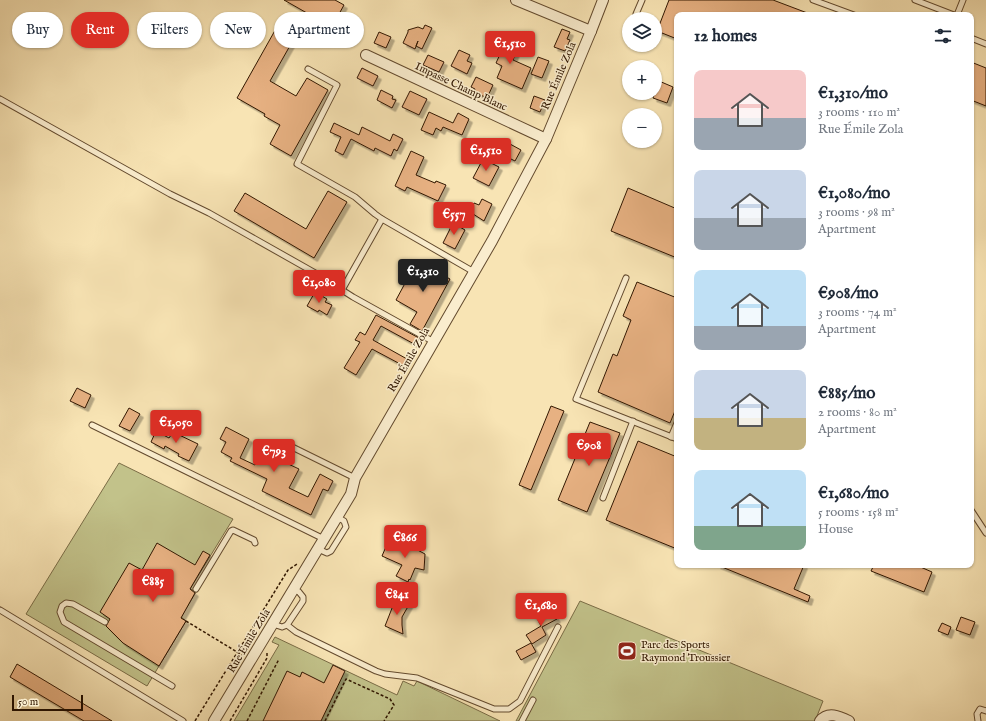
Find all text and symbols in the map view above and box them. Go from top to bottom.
chip: Buy [12,12,63,48]
chip: Rent [71,12,129,48]
chip: Filters [137,12,202,48]
chip: New [210,12,266,48]
chip: Apartment [274,12,364,48]
map controls [622,12,662,148]
button: layers [622,12,662,52]
icon: filters [932,25,954,47]
text: 12 homes [694,26,757,47]
pin: €1,510 [477,31,543,65]
text: €1,510 [494,35,526,52]
street label: Rue Émile Zola [538,40,580,112]
street label: Impasse Champ Blanc [413,60,510,115]
button: + [622,60,662,100]
text: €1,310/mo [818,83,888,104]
icon: home [726,86,774,134]
text: 3 rooms · 110 m² [818,104,900,121]
button: − [622,108,662,148]
text: Rue Émile Zola [818,121,903,138]
pin: €1,510 [453,138,519,172]
text: €1,510 [470,142,502,159]
text: €1,080/mo [818,183,890,204]
icon: home [726,186,774,234]
pin: €557 [430,202,478,236]
text: 3 rooms · 98 m² [818,204,895,221]
text: €557 [442,206,466,223]
text: Apartment [818,221,876,238]
pin: €1,310 [390,259,456,293]
text: €1,310 [407,263,439,280]
pin: €1,080 [286,270,352,304]
text: €1,080 [302,274,336,291]
text: €908/mo [818,283,878,304]
icon: home [726,286,774,334]
text: 3 rooms · 74 m² [818,304,897,321]
text: Apartment [818,321,876,338]
street label: Rue Émile Zola [385,325,433,395]
text: €885/mo [818,383,875,404]
icon: home [726,386,774,434]
text: 2 rooms · 80 m² [818,404,897,421]
pin: €1,050 [143,410,209,444]
text: €1,050 [159,414,193,431]
text: Apartment [818,421,876,438]
pin: €908 [565,433,613,467]
text: €908 [577,437,601,454]
pin: €793 [250,439,298,473]
text: €793 [262,443,286,460]
text: €1,680/mo [818,483,889,504]
icon: home [726,486,774,534]
text: 5 rooms · 158 m² [818,504,899,521]
text: House [818,521,853,538]
pin: €866 [381,525,429,559]
text: €866 [393,529,417,546]
pin: €885 [129,569,177,603]
text: €885 [142,573,164,590]
pin: €841 [373,582,421,616]
text: €841 [385,586,409,603]
pin: €1,680 [508,593,574,627]
text: €1,680 [525,597,557,614]
street label: Rue Émile Zola [224,606,274,676]
place label: Parc des Sports Raymond Troussier [641,638,730,665]
sports icon: Parc des Sports Raymond Troussier [616,640,638,662]
scale bar [12,693,83,712]
text: 50 m [18,695,38,709]

